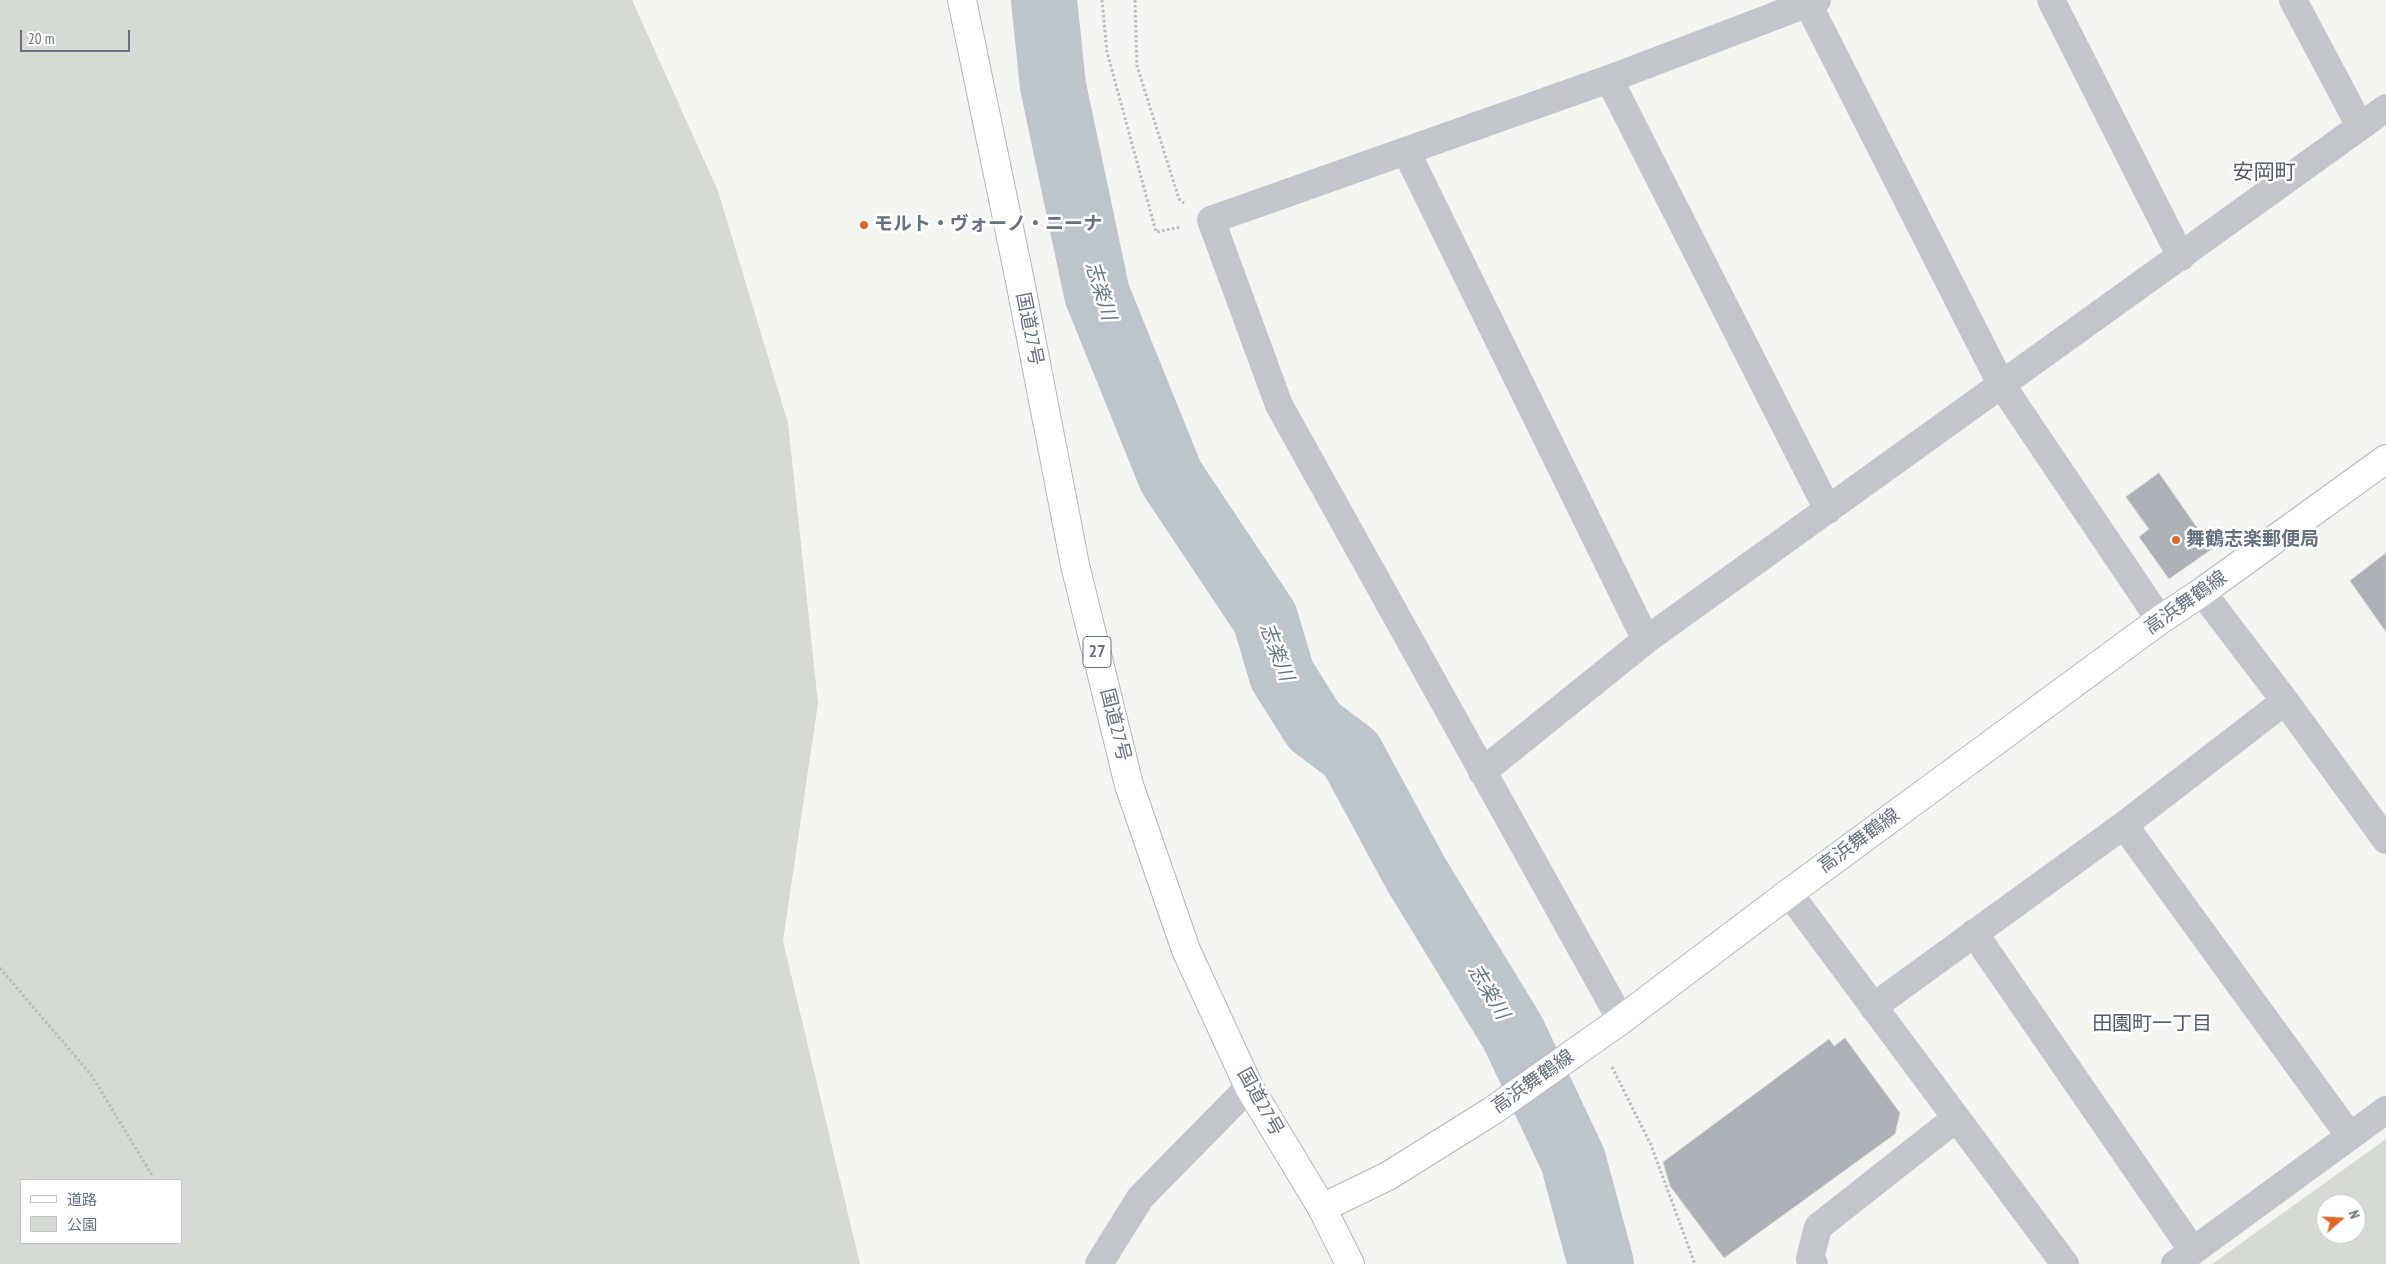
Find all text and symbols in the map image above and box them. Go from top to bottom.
scale bar [22,20,132,52]
text: 20 m [28,29,54,48]
district label: 安岡町 [2233,160,2295,186]
place label: モルト・ヴォーノ・ニーナ [874,214,1102,236]
marker: モルト・ヴォーノ・ニーナ [858,219,870,231]
water label: 志楽川 [1080,259,1120,323]
street label: 国道27号 [1011,290,1047,368]
place label: 舞鶴志楽郵便局 [2186,529,2319,551]
marker: 舞鶴志楽郵便局 [2170,534,2182,546]
street label: 高浜舞鶴線 [2141,566,2231,640]
water label: 志楽川 [1254,620,1298,684]
road number: 27 [1083,636,1111,668]
street label: 国道27号 [1095,686,1135,764]
street label: 高浜舞鶴線 [1814,804,1904,878]
water label: 志楽川 [1462,960,1514,1024]
district label: 田園町一丁目 [2092,1012,2212,1036]
street label: 高浜舞鶴線 [1488,1045,1578,1119]
street label: 国道27号 [1232,1064,1288,1140]
legend [20,1179,182,1244]
text: 道路 [67,1190,97,1209]
north arrow [2316,1194,2366,1244]
text: N [2344,1208,2364,1221]
text: 公園 [67,1215,97,1234]

